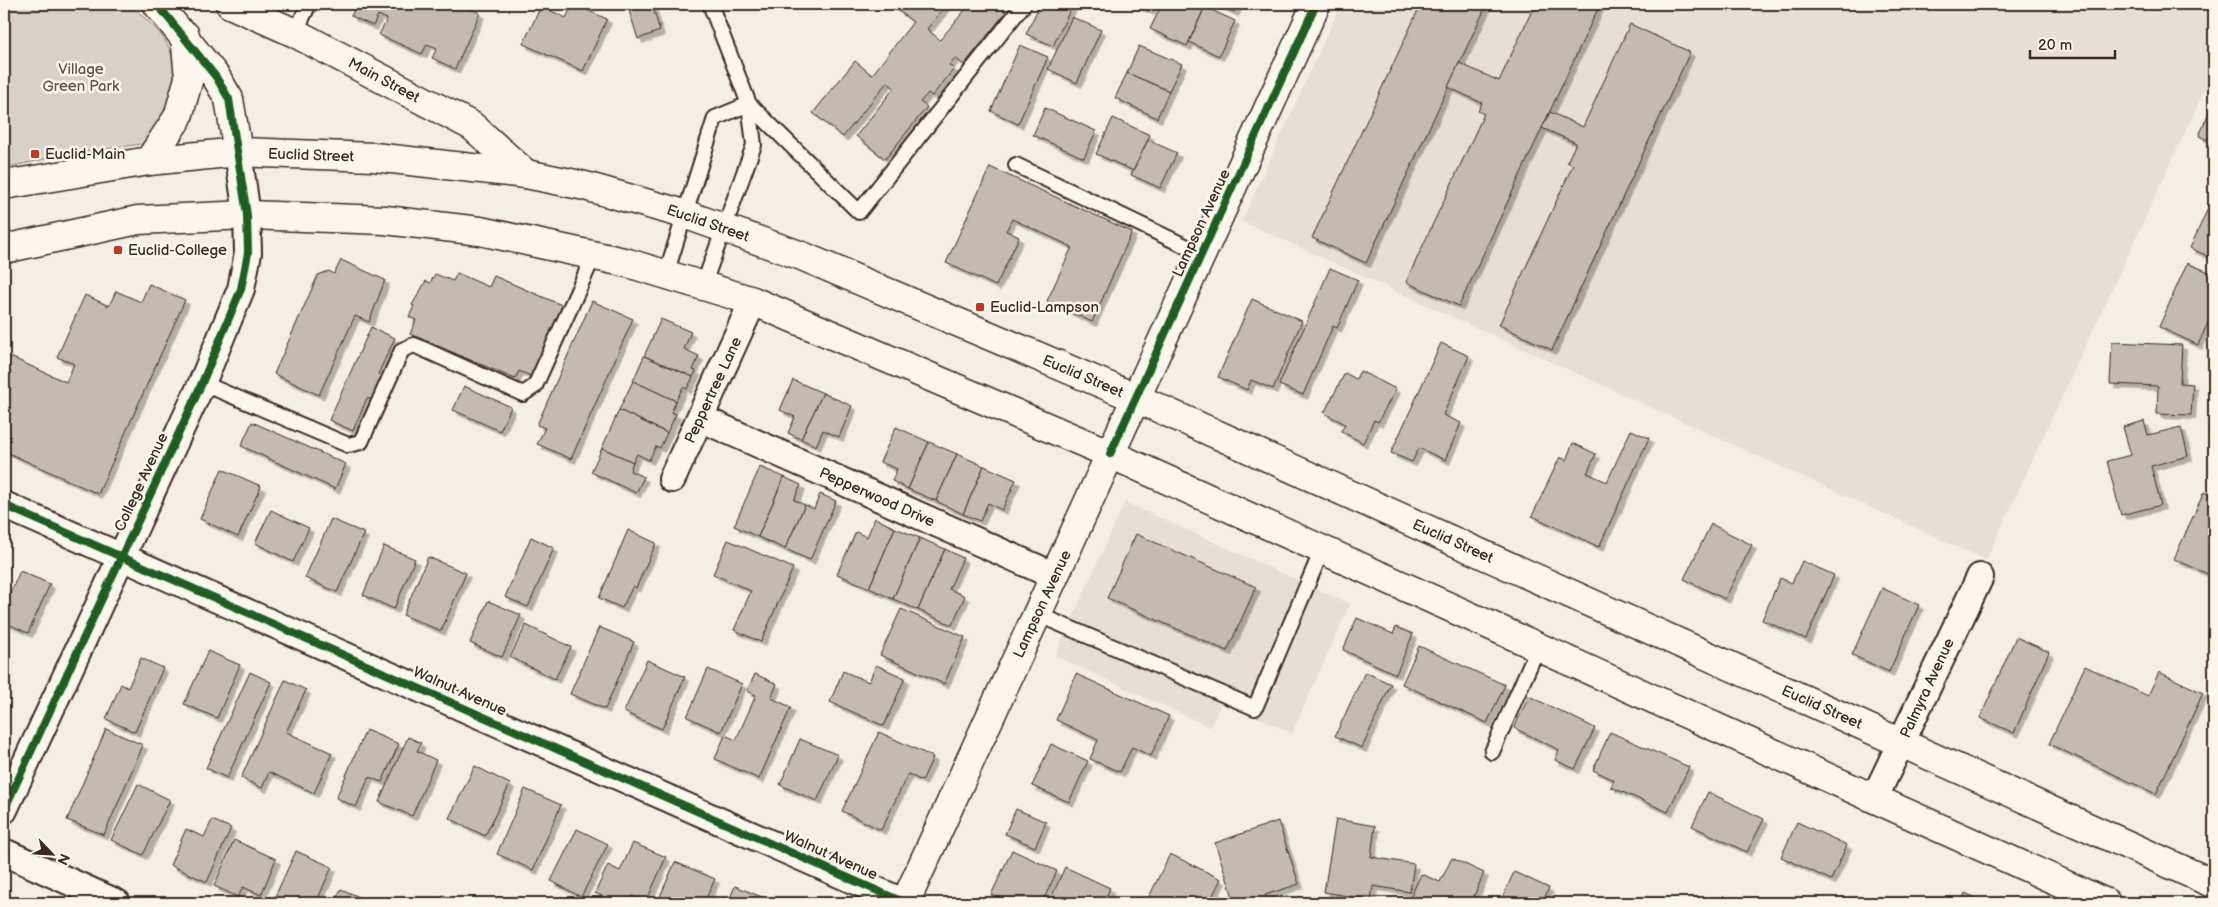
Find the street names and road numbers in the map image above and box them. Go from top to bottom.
street label: Main Street [345,54,423,107]
street label: Euclid Street [268,145,355,167]
street label: Lampson Avenue [1168,166,1235,280]
street label: Euclid Street [664,200,752,247]
street label: Peppertree Lane [681,334,746,446]
street label: Euclid Street [1039,351,1127,402]
street label: College Avenue [110,430,173,535]
street label: Pepperwood Drive [816,463,938,531]
street label: Euclid Street [1410,515,1496,568]
street label: Lampson Avenue [1009,547,1076,661]
street label: Palmyra Avenue [1896,635,1959,741]
street label: Walnut Avenue [410,662,510,721]
street label: Euclid Street [1779,681,1865,734]
street label: Walnut Avenue [781,826,881,885]

